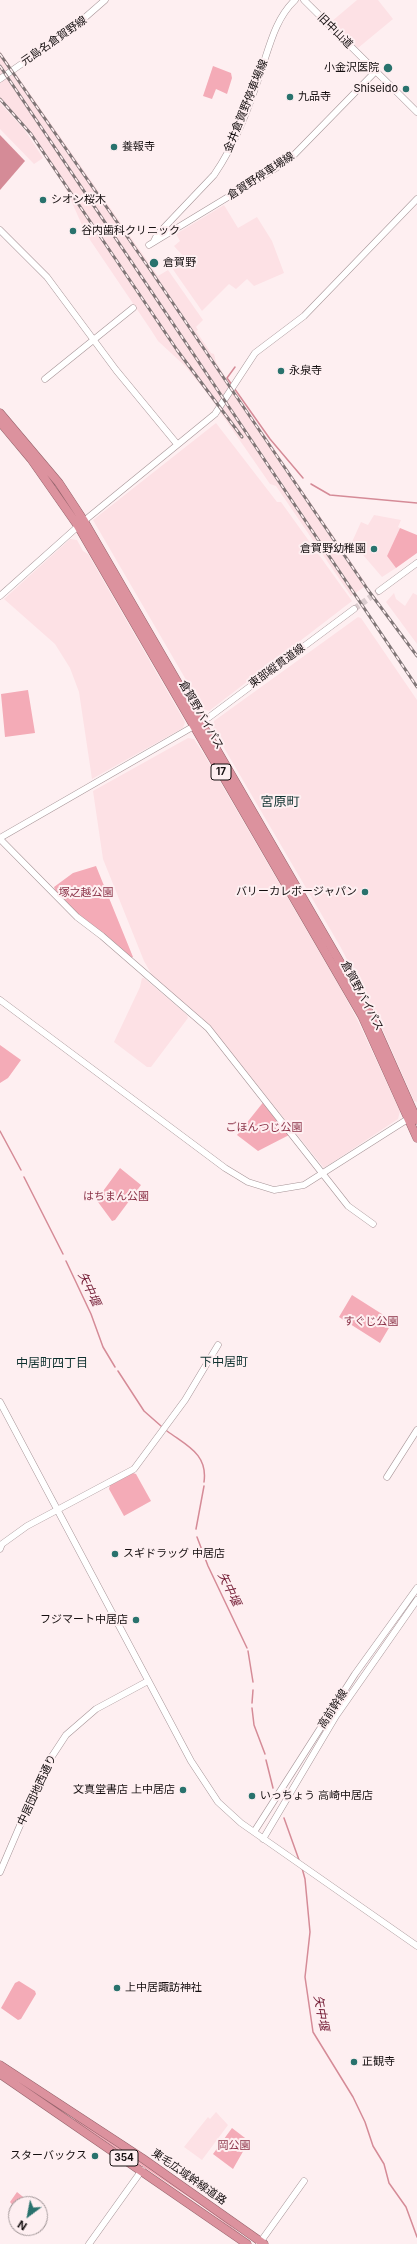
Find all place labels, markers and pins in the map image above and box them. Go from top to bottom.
place label: 小金沢医院 [324,61,379,75]
marker: 小金沢医院 [382,62,394,74]
place label: Shiseido [354,82,398,96]
marker: Shiseido [401,84,411,94]
place label: 九品寺 [298,90,331,104]
marker: 九品寺 [285,92,295,102]
place label: 養報寺 [122,140,155,154]
marker: 養報寺 [109,142,119,152]
place label: シオン桜木 [51,193,106,207]
marker: シオン桜木 [38,195,48,205]
place label: 谷内歯科クリニック [81,224,180,238]
marker: 谷内歯科クリニック [68,226,78,236]
place label: 倉賀野 [163,256,196,270]
marker: 倉賀野 [148,257,160,269]
place label: 永泉寺 [289,364,322,378]
marker: 永泉寺 [276,366,286,376]
place label: 倉賀野幼稚園 [300,542,366,556]
marker: 倉賀野幼稚園 [369,544,379,554]
place label: バリーカレボージャパン [236,885,357,899]
marker: バリーカレボージャパン [360,887,370,897]
place label: スギドラッグ 中居店 [123,1547,225,1561]
marker: スギドラッグ 中居店 [110,1549,120,1559]
place label: フジマート中居店 [40,1613,128,1627]
marker: フジマート中居店 [131,1615,141,1625]
place label: 文真堂書店 上中居店 [73,1783,175,1797]
marker: 文真堂書店 上中居店 [178,1785,188,1795]
place label: いっちょう 高崎中居店 [260,1789,373,1803]
marker: いっちょう 高崎中居店 [247,1791,257,1801]
place label: 上中居諏訪神社 [125,1981,202,1995]
marker: 上中居諏訪神社 [112,1983,122,1993]
place label: 正観寺 [362,2055,395,2069]
marker: 正観寺 [349,2057,359,2067]
place label: スターバックス [10,2149,87,2163]
marker: スターバックス [90,2151,100,2161]

